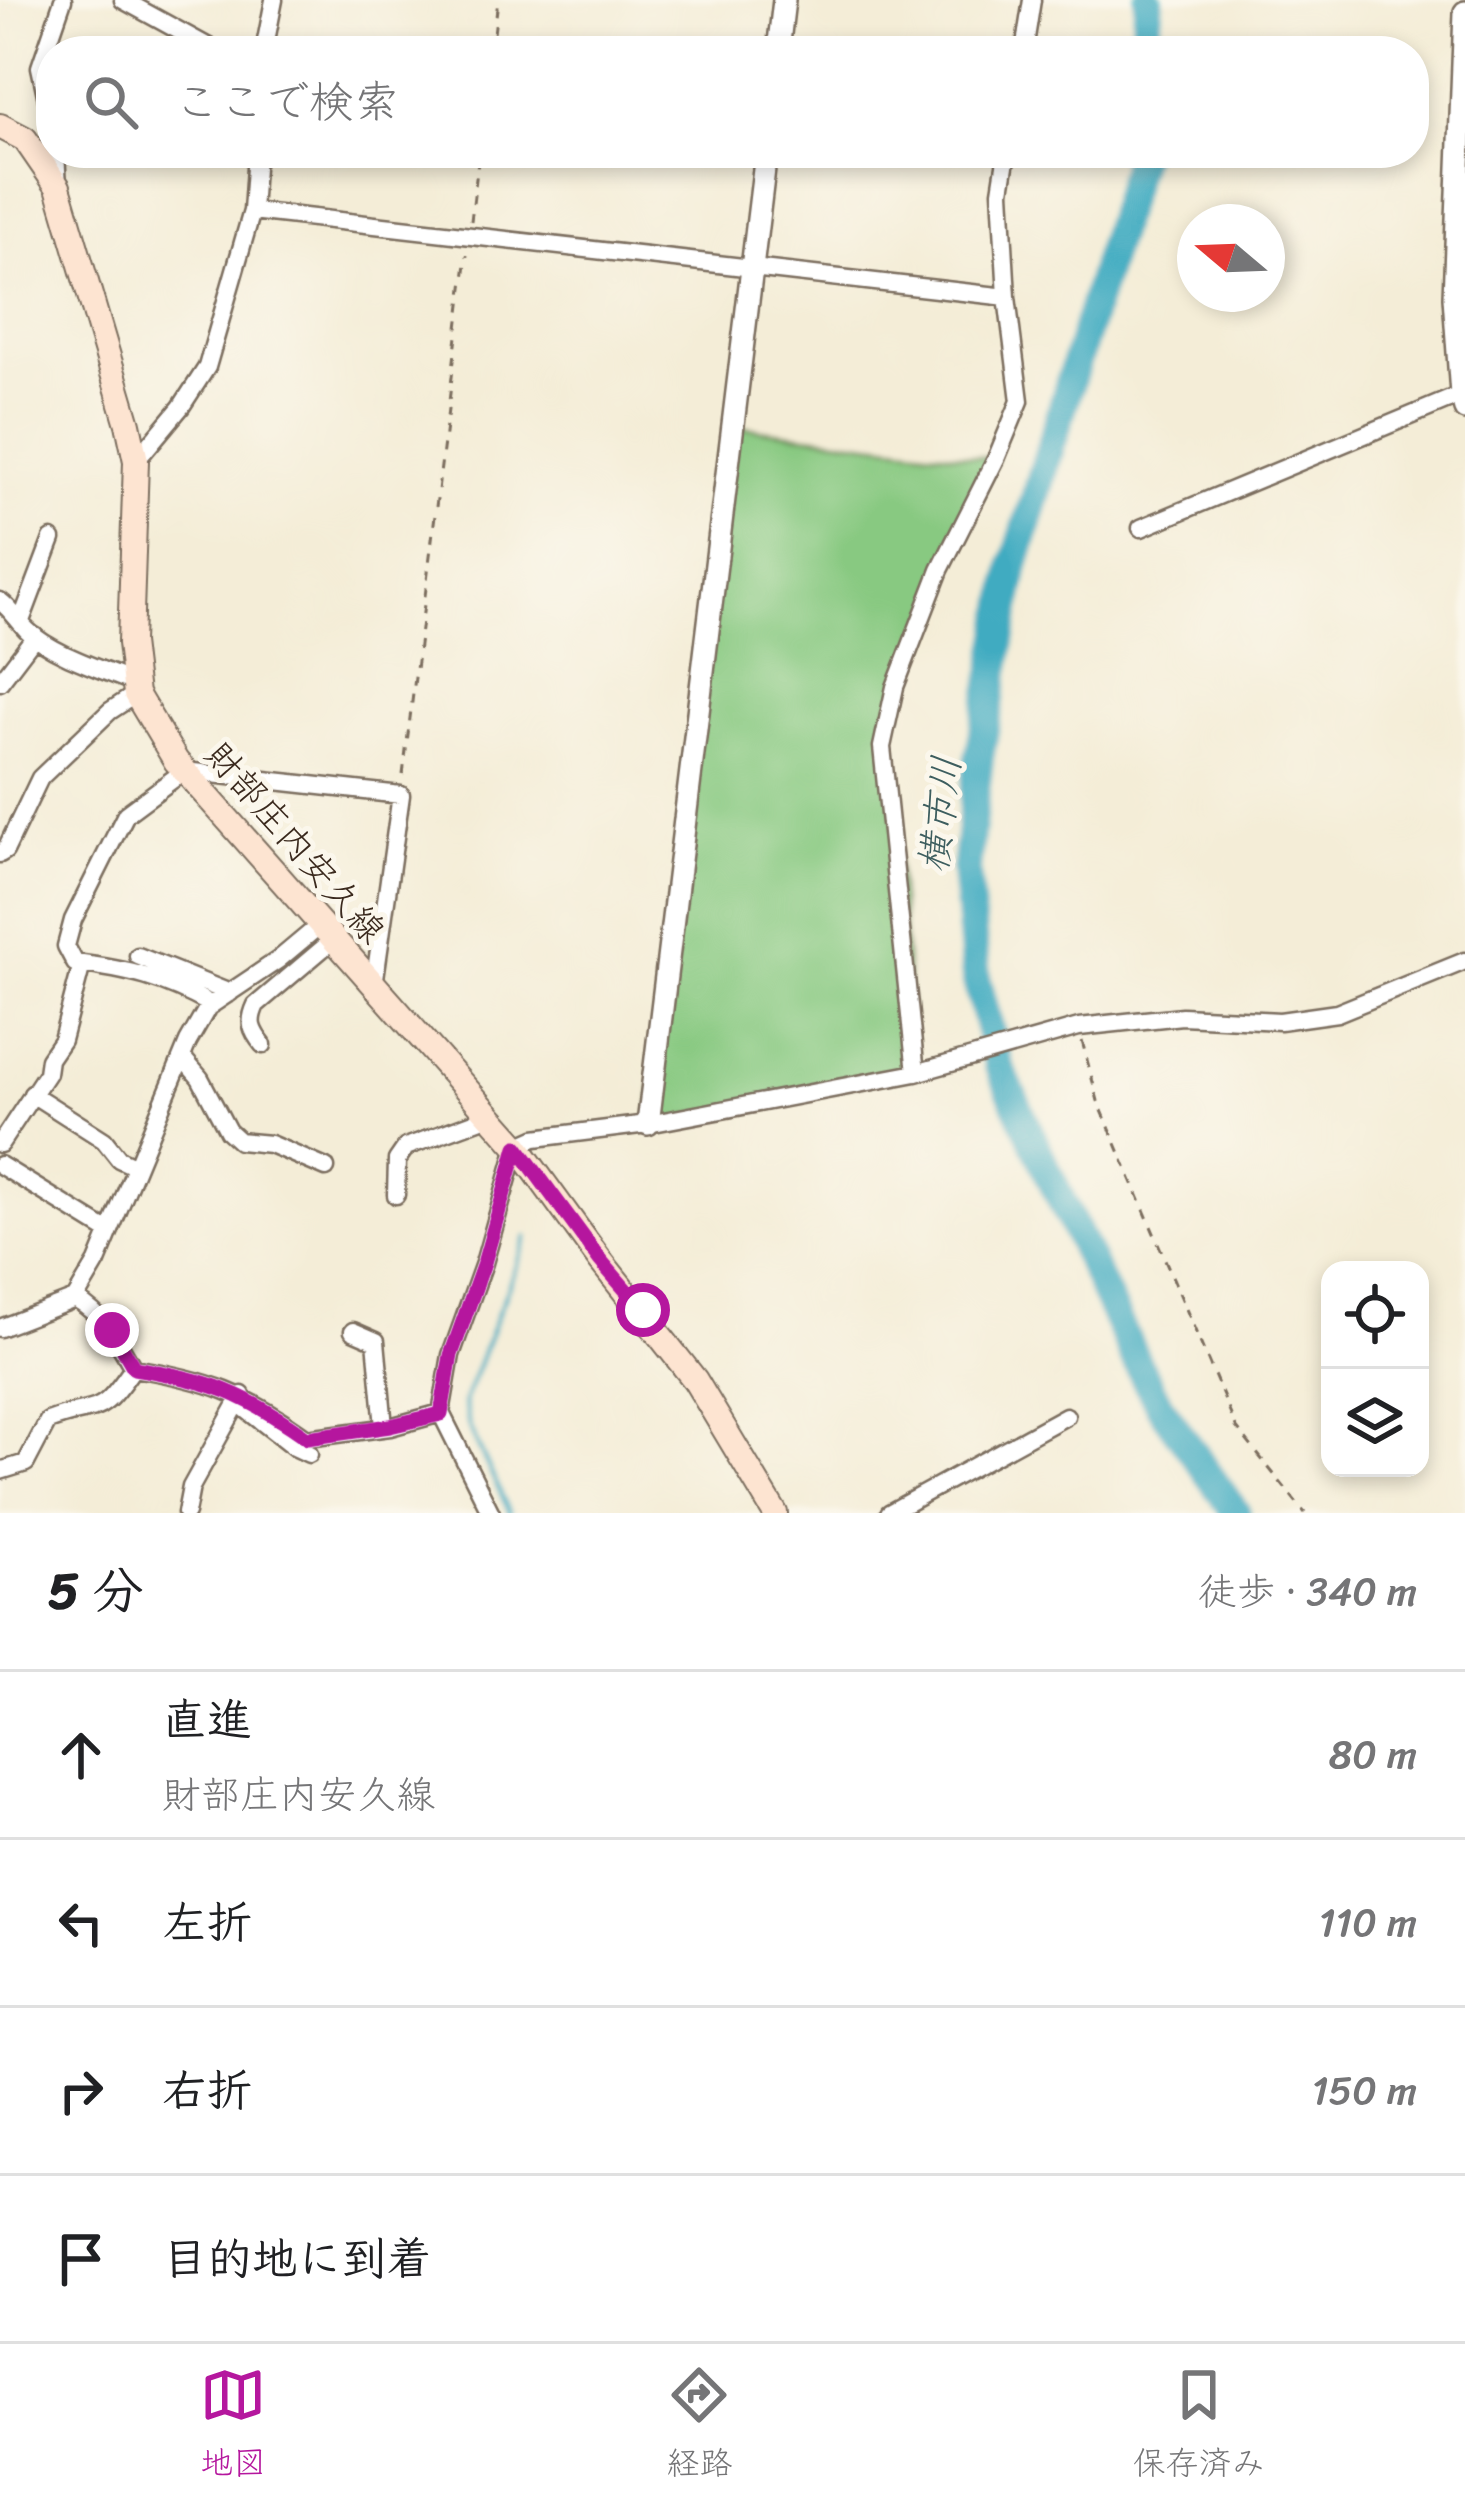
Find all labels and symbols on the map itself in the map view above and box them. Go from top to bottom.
north arrow [1177,204,1285,312]
street label: 財部庄内安久線 [188,727,402,959]
water label: 横市川 [898,752,981,876]
route start [616,1283,670,1337]
route end [85,1303,139,1357]

